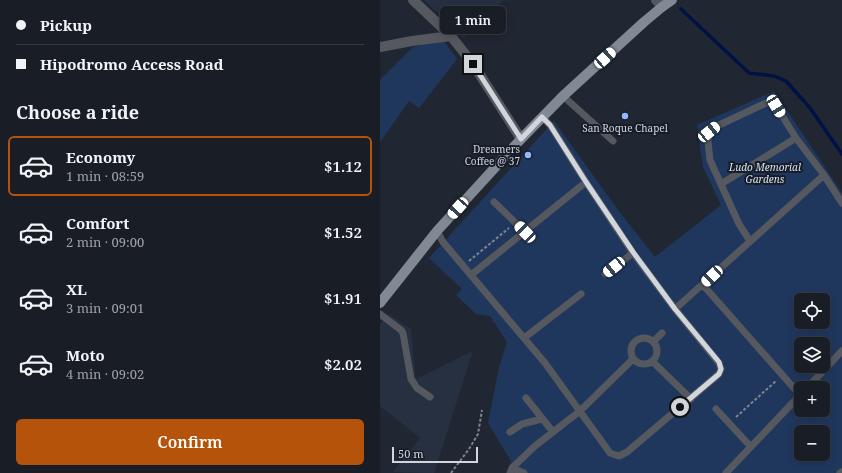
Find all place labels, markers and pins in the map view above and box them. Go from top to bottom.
marker: San Roque Chapel [620,111,630,121]
place label: San Roque Chapel [582,121,668,135]
place label: Dreamers Coffee @ 37 [465,142,520,168]
marker: Dreamers Coffee @ 37 [523,150,533,160]

